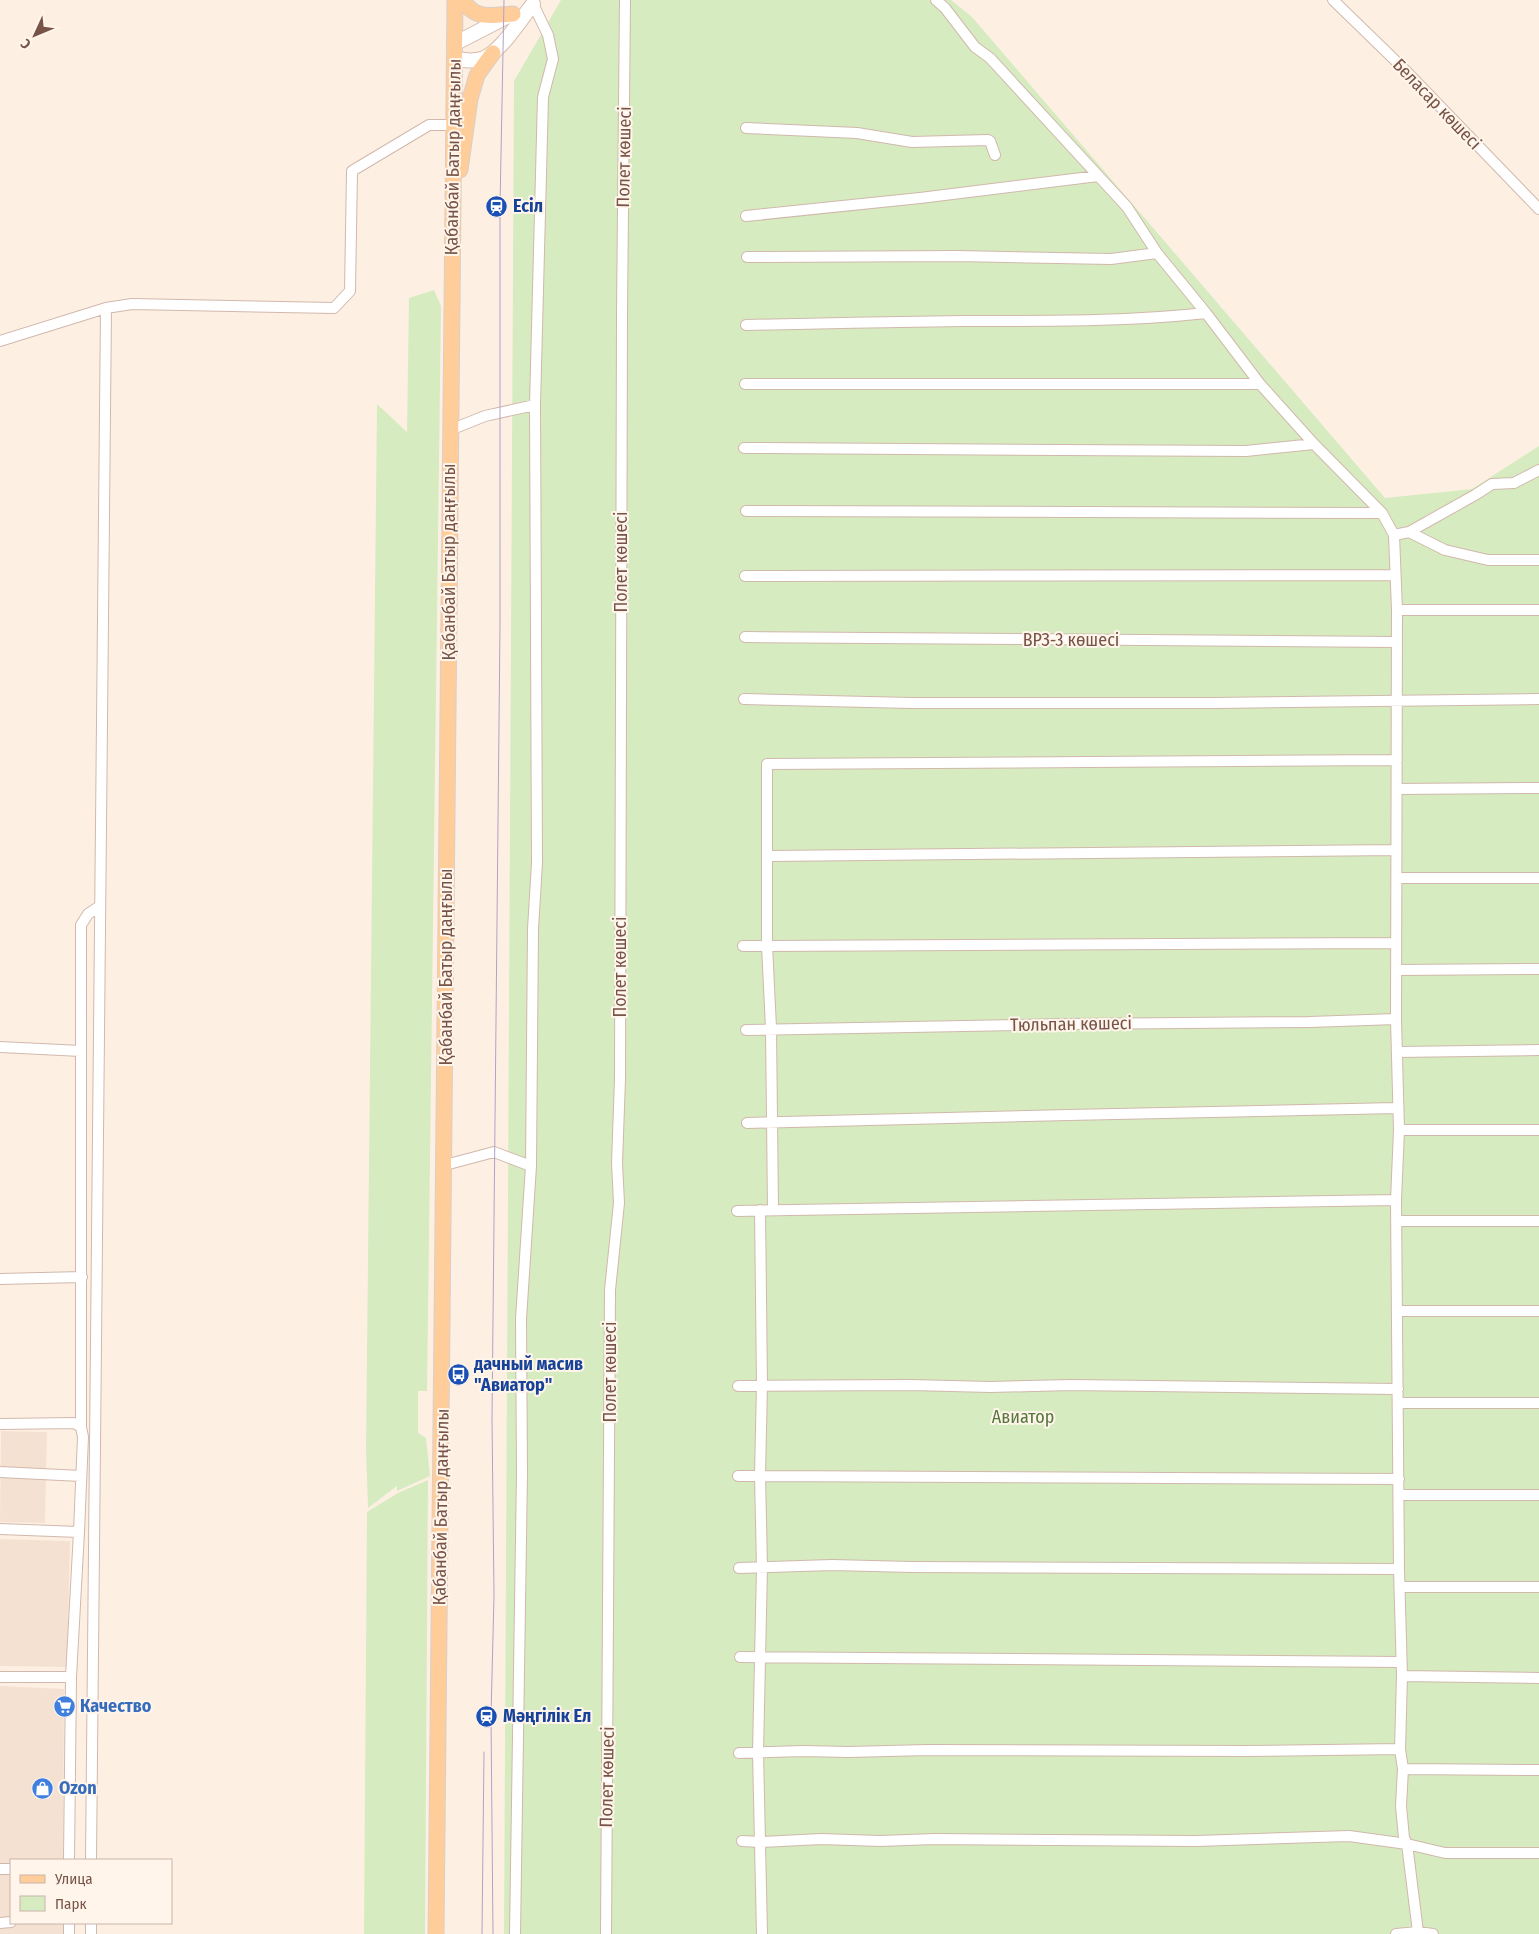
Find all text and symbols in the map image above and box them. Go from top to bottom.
north arrow [10,10,60,60]
text: С [17,35,35,52]
street label: Беласар көшесі [1388,54,1486,154]
street label: Қабанбай Батыр даңғылы [440,58,466,256]
street label: Полет көшесі [612,106,636,208]
station icon: Есіл [485,194,509,218]
place label: Есіл [513,195,543,217]
street label: Қабанбай Батыр даңғылы [438,464,460,660]
street label: Полет көшесі [610,511,632,613]
street label: ВРЗ-3 көшесі [1023,629,1119,651]
street label: Қабанбай Батыр даңғылы [435,869,457,1065]
street label: Полет көшесі [609,916,631,1018]
street label: Тюльпан көшесі [1010,1012,1132,1036]
street label: Полет көшесі [599,1321,621,1423]
place label: дачный масив "Авиатор" [473,1353,583,1396]
bus stop icon: дачный масив "Авиатор" [446,1362,470,1386]
park label: Авиатор [992,1406,1054,1428]
street label: Қабанбай Батыр даңғылы [428,1408,454,1606]
supermarket icon: Качество [52,1694,76,1718]
place label: Качество [80,1695,152,1717]
station icon: Мәңгілік Ел [475,1704,499,1728]
place label: Мәңгілік Ел [503,1705,591,1727]
street label: Полет көшесі [595,1726,619,1828]
shop icon: Ozon [31,1776,55,1800]
place label: Ozon [59,1777,97,1799]
legend [10,1859,172,1924]
text: Улица [54,1870,93,1888]
text: Парк [55,1895,86,1913]

